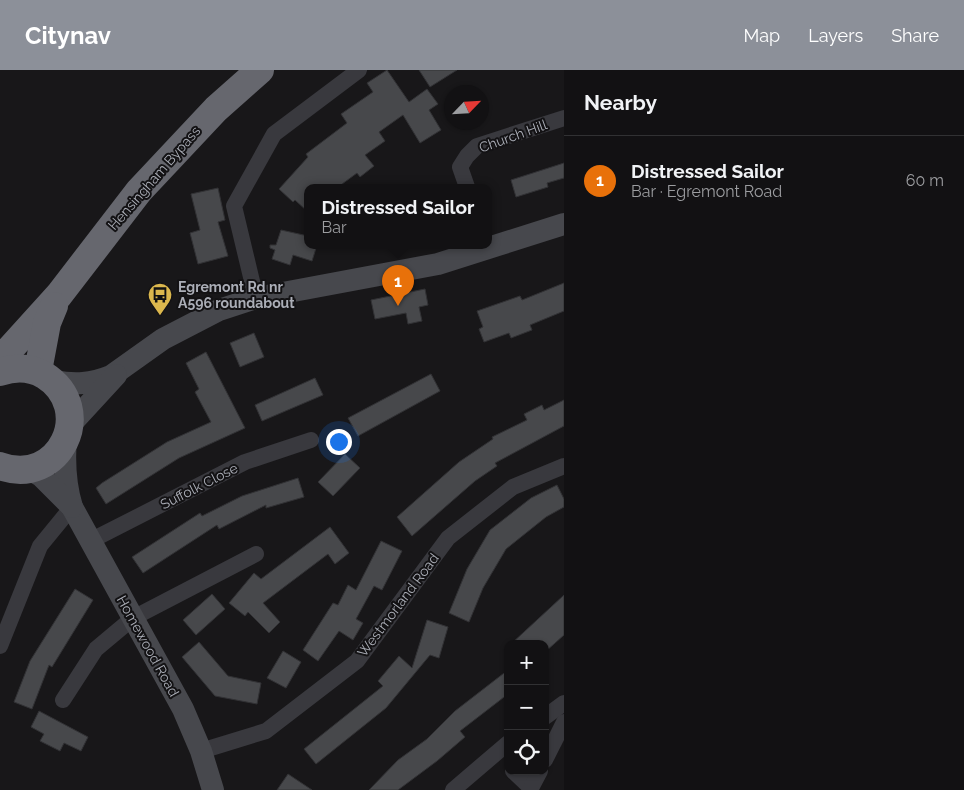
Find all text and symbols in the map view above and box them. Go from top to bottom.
text: Citynav [25,21,111,50]
text: Map [744,25,780,46]
text: Layers [808,25,863,46]
text: Share [891,25,939,46]
north arrow [444,85,489,130]
text: Nearby [584,90,657,115]
street label: Church Hill [477,116,549,156]
street label: Hensingham Bypass [105,123,204,233]
text: Distressed Sailor [631,160,784,182]
text: 1 [596,171,604,190]
text: 60 m [906,171,944,190]
text: Bar · Egremont Road [631,182,782,201]
popup [304,184,492,249]
text: Distressed Sailor [322,196,474,218]
text: Bar [322,218,347,237]
pin: 1 [382,265,414,306]
place label: Egremont Rd nr A596 roundabout [178,279,295,311]
bus stop icon: Egremont Rd nr A596 roundabout [147,282,173,316]
your location [326,429,352,455]
street label: Suffolk Close [158,460,240,512]
street label: Westmorland Road [354,550,442,660]
street label: Homewood Road [114,593,182,699]
map controls [504,640,549,775]
button: + [504,640,549,685]
button: − [504,685,549,730]
button: locate [504,730,549,775]

